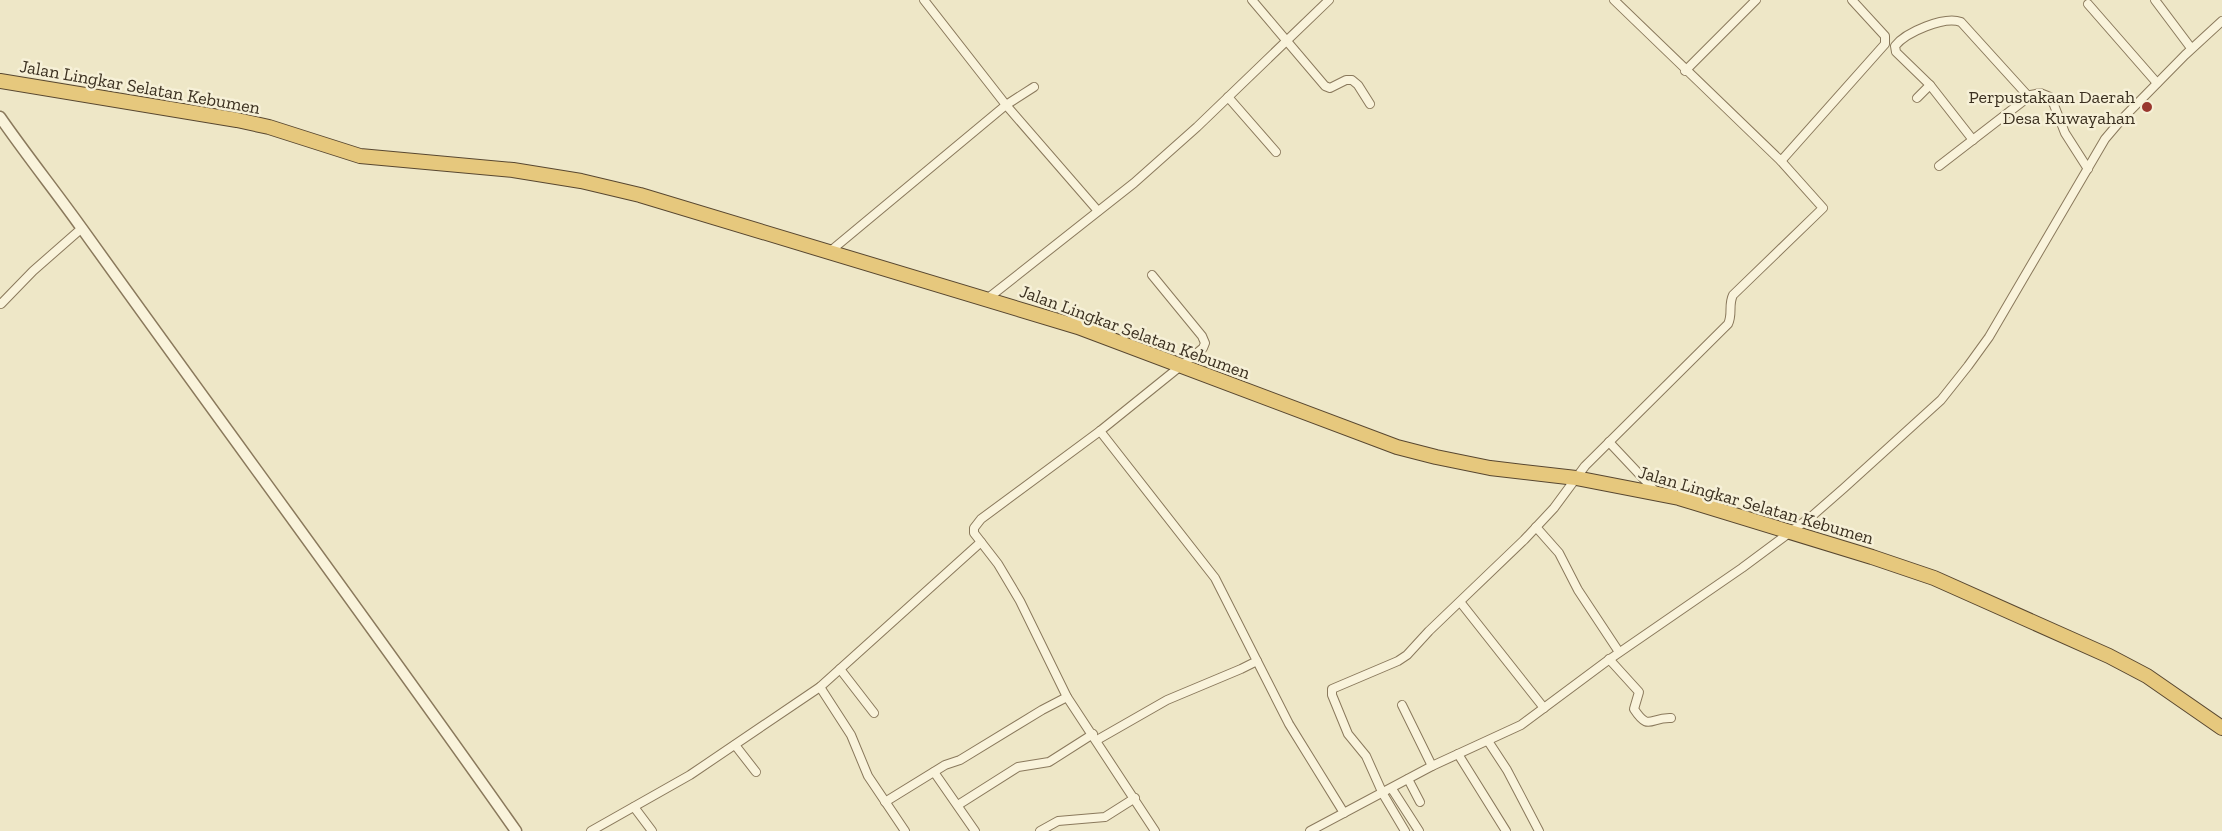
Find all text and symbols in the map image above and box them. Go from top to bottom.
street label: Jalan Lingkar Selatan Kebumen [18,55,263,119]
place label: Perpustakaan Daerah Desa Kuwayahan [1969,86,2136,129]
marker: Perpustakaan Daerah Desa Kuwayahan [2140,100,2154,114]
street label: Jalan Lingkar Selatan Kebumen [1017,280,1254,384]
street label: Jalan Lingkar Selatan Kebumen [1636,461,1877,549]

